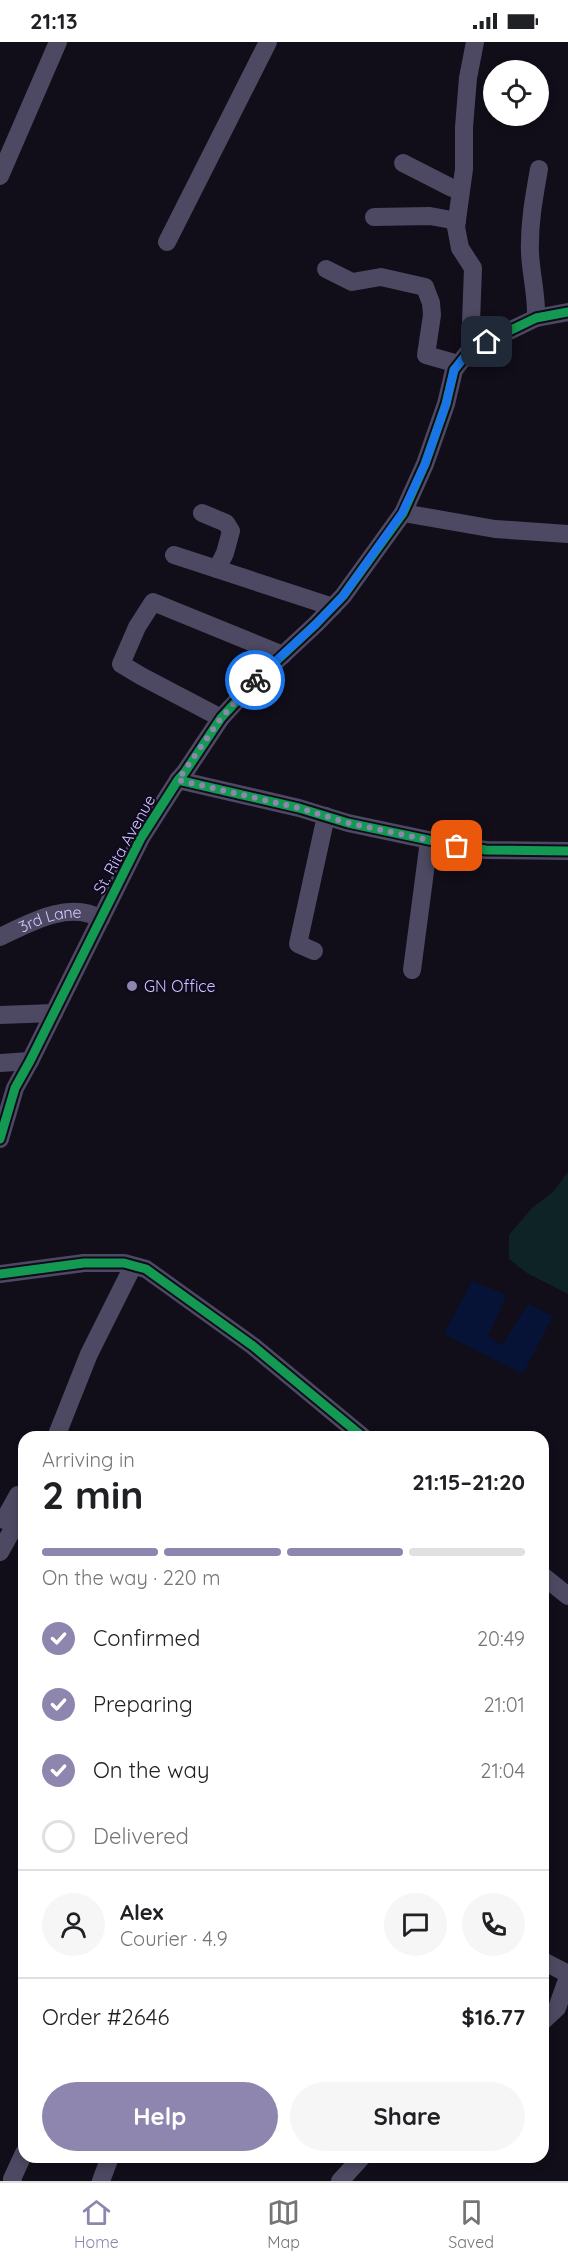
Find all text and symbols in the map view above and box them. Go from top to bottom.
text: 21:13 [30,7,77,35]
map controls [483,60,549,126]
button: locate [483,60,549,126]
pin [461,316,512,367]
icon: home [470,325,503,358]
courier [225,650,285,710]
icon: bike [239,664,272,697]
street label: St. Rita Avenue [89,791,159,897]
pin [431,820,482,871]
icon: bag [440,829,473,862]
street label: 3rd Lane [15,902,82,937]
place label: GN Office [144,976,216,996]
marker: GN Office [125,979,139,993]
text: Arriving in [42,1447,135,1472]
text: 21:15–21:20 [412,1468,525,1496]
text: 2 min [42,1470,144,1519]
text: On the way · 220 m [42,1565,220,1590]
icon: check [42,1622,75,1655]
text: Confirmed [93,1624,200,1652]
text: 20:49 [477,1626,525,1651]
icon: check [42,1688,75,1721]
text: Preparing [93,1690,193,1718]
text: 21:01 [483,1692,525,1717]
icon: check [42,1754,75,1787]
text: On the way [93,1756,209,1784]
text: 21:04 [480,1758,525,1783]
text: Delivered [93,1822,189,1850]
button: person [42,1893,105,1956]
button: chat [384,1893,447,1956]
button: phone [462,1893,525,1956]
text: Alex [120,1898,163,1926]
text: Courier · 4.9 [120,1926,228,1951]
text: Order #2646 [42,2003,169,2031]
text: $16.77 [462,2003,525,2031]
button: Help [42,2082,278,2151]
button: Share [290,2082,525,2151]
tab: Home [74,2196,119,2252]
tab: Map [267,2196,300,2252]
tab: Saved [448,2196,494,2252]

